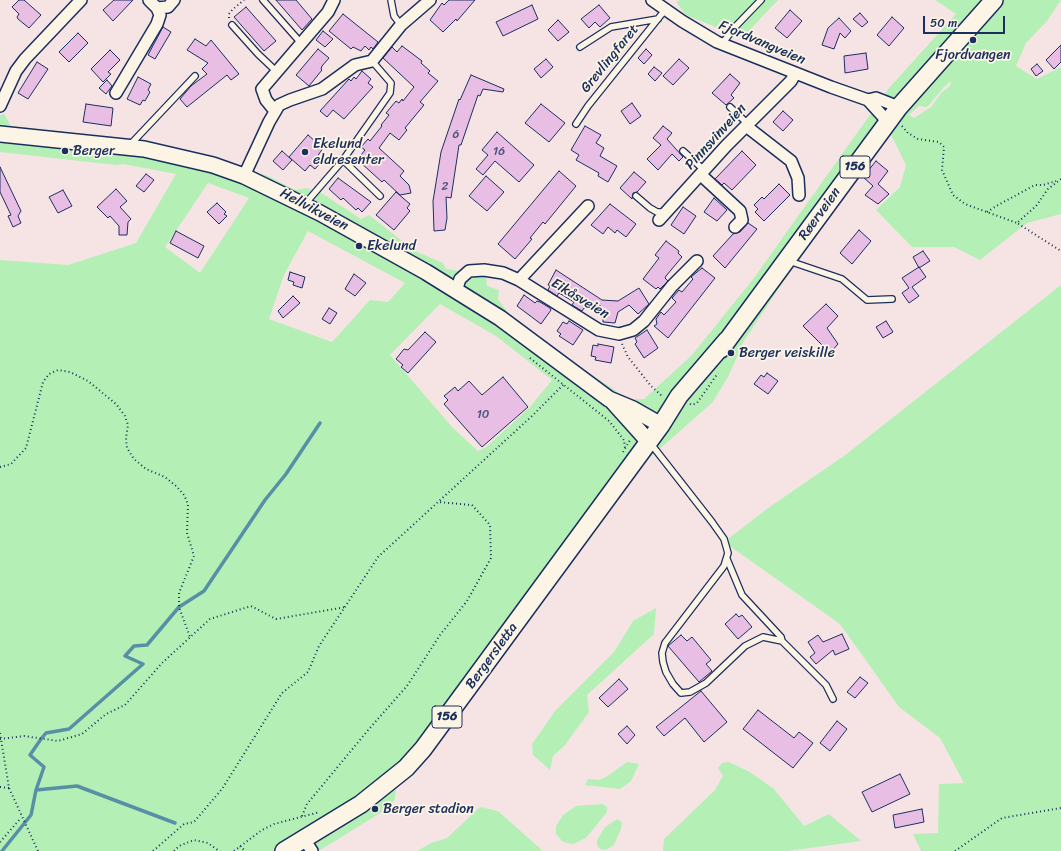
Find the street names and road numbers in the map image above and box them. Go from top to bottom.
street label: Fjordvangveien [716,17,808,69]
street label: Grevlingfaret [577,22,643,96]
street label: Pinnsvinveien [682,101,750,173]
road number: 156 [840,156,870,178]
street label: Røerveien [795,184,845,244]
street label: Hellvikveien [277,185,351,235]
street label: Eikåsveien [548,275,612,323]
street label: Bergersletta [462,620,522,692]
road number: 156 [432,706,462,728]

